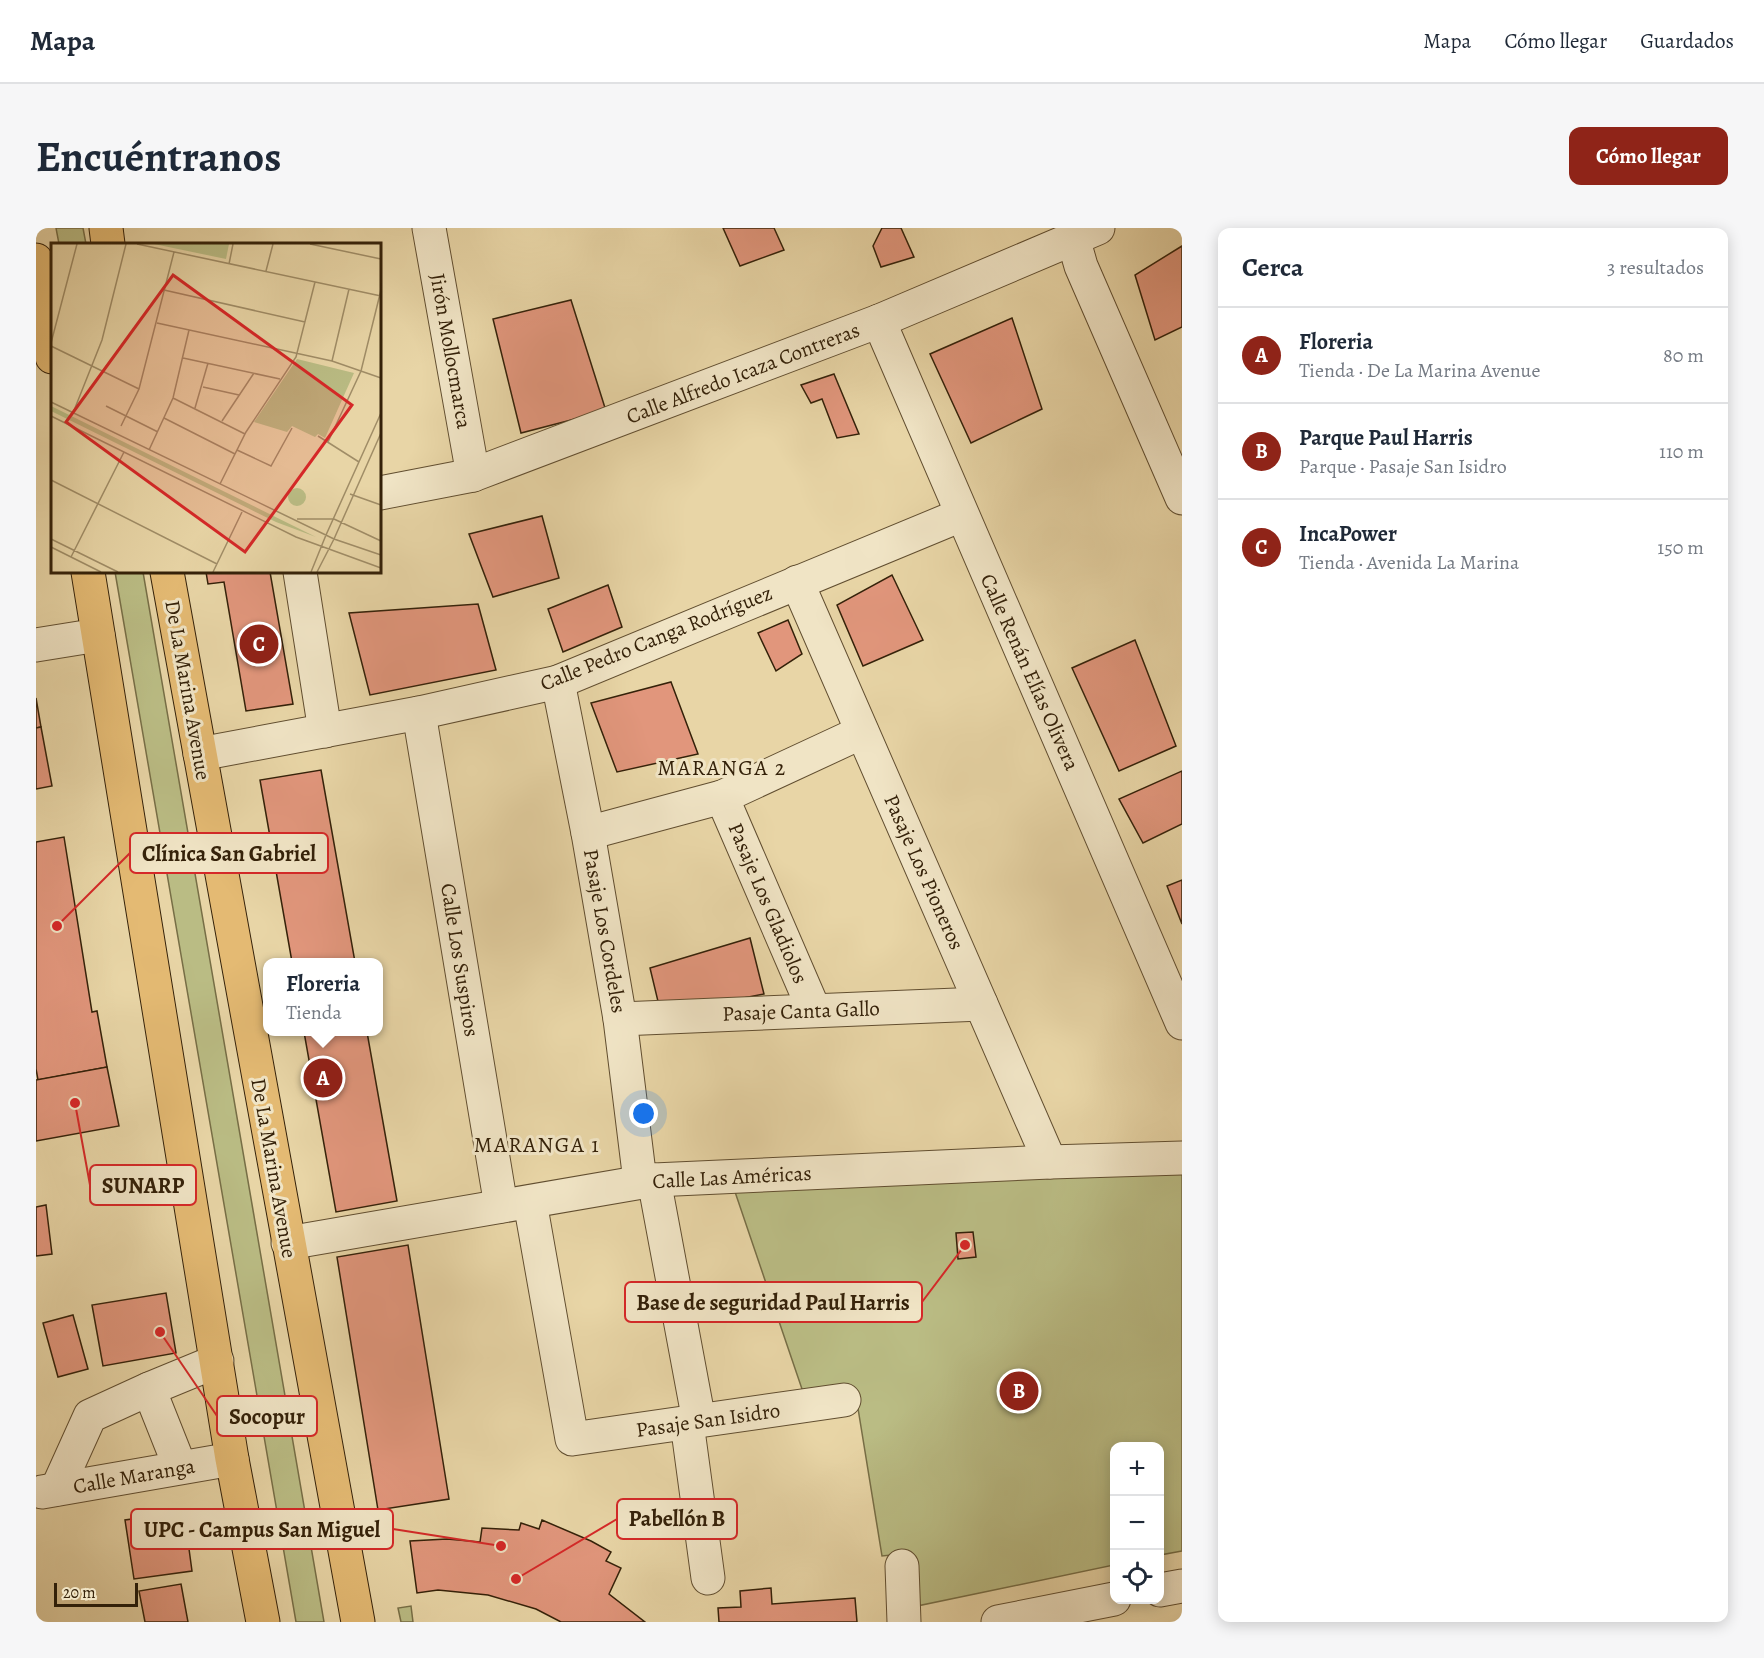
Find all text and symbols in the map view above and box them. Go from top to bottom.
text: Mapa [30,22,95,60]
text: Mapa [1423,27,1471,55]
text: Cómo llegar [1504,27,1607,55]
text: Guardados [1640,27,1734,55]
button: Cómo llegar [1569,127,1728,185]
text: Encuéntranos [36,128,281,185]
inset map [51,243,381,573]
text: Cerca [1242,250,1304,285]
text: 3 resultados [1607,254,1704,281]
street label: Jirón Mollocmarca [424,271,478,431]
street label: Calle Alfredo Icaza Contreras [622,316,864,430]
text: Floreria [1299,327,1373,357]
text: A [1255,342,1268,369]
text: 80 m [1663,342,1704,369]
text: Tienda · De La Marina Avenue [1299,357,1540,384]
text: Parque Paul Harris [1299,423,1473,453]
text: B [1255,438,1268,465]
text: 110 m [1659,438,1704,465]
text: Parque · Pasaje San Isidro [1299,453,1507,480]
text: IncaPower [1299,519,1397,549]
text: C [1255,534,1268,561]
text: 150 m [1657,534,1704,561]
text: Tienda · Avenida La Marina [1299,549,1519,576]
street label: Calle Renán Elías Olivera [974,569,1086,775]
street label: Calle Pedro Canga Rodríguez [536,579,776,697]
street label: De La Marina Avenue [158,598,218,782]
pin: C [240,622,278,666]
district label: MARANGA 2 [657,753,787,783]
street label: Pasaje Los Pioneros [877,790,971,954]
street label: Pasaje Los Gladiolos [721,818,815,988]
callout: Clínica San Gabriel [130,833,328,873]
text: Clínica San Gabriel [142,839,316,869]
street label: Pasaje Los Cordeles [577,847,633,1015]
street label: Calle Los Suspiros [434,881,486,1039]
popup [263,958,383,1036]
text: Floreria [286,969,360,999]
street label: Pasaje Canta Gallo [722,994,880,1028]
text: Tienda [286,999,342,1026]
pin: A [304,1056,342,1100]
street label: De La Marina Avenue [244,1076,304,1260]
your location [629,1099,658,1128]
district label: MARANGA 1 [474,1130,600,1160]
street label: Calle Las Américas [652,1159,812,1195]
callout: SUNARP [90,1165,196,1205]
text: SUNARP [102,1171,185,1201]
callout: Base de seguridad Paul Harris [625,1282,922,1322]
text: Base de seguridad Paul Harris [636,1288,910,1318]
pin: B [1000,1368,1038,1414]
callout: Socopur [217,1396,317,1436]
street label: Pasaje San Isidro [634,1396,782,1444]
text: Socopur [229,1402,305,1432]
map controls [1110,1442,1164,1604]
button: + [1110,1442,1164,1496]
street label: Calle Maranga [71,1451,197,1500]
button: − [1110,1496,1164,1550]
callout: Pabellón B [617,1499,737,1539]
text: Pabellón B [629,1504,725,1534]
callout: UPC - Campus San Miguel [131,1509,393,1549]
text: UPC - Campus San Miguel [144,1515,381,1545]
button: locate [1110,1550,1164,1604]
scale bar [54,1580,138,1608]
text: 20 m [63,1582,96,1604]

